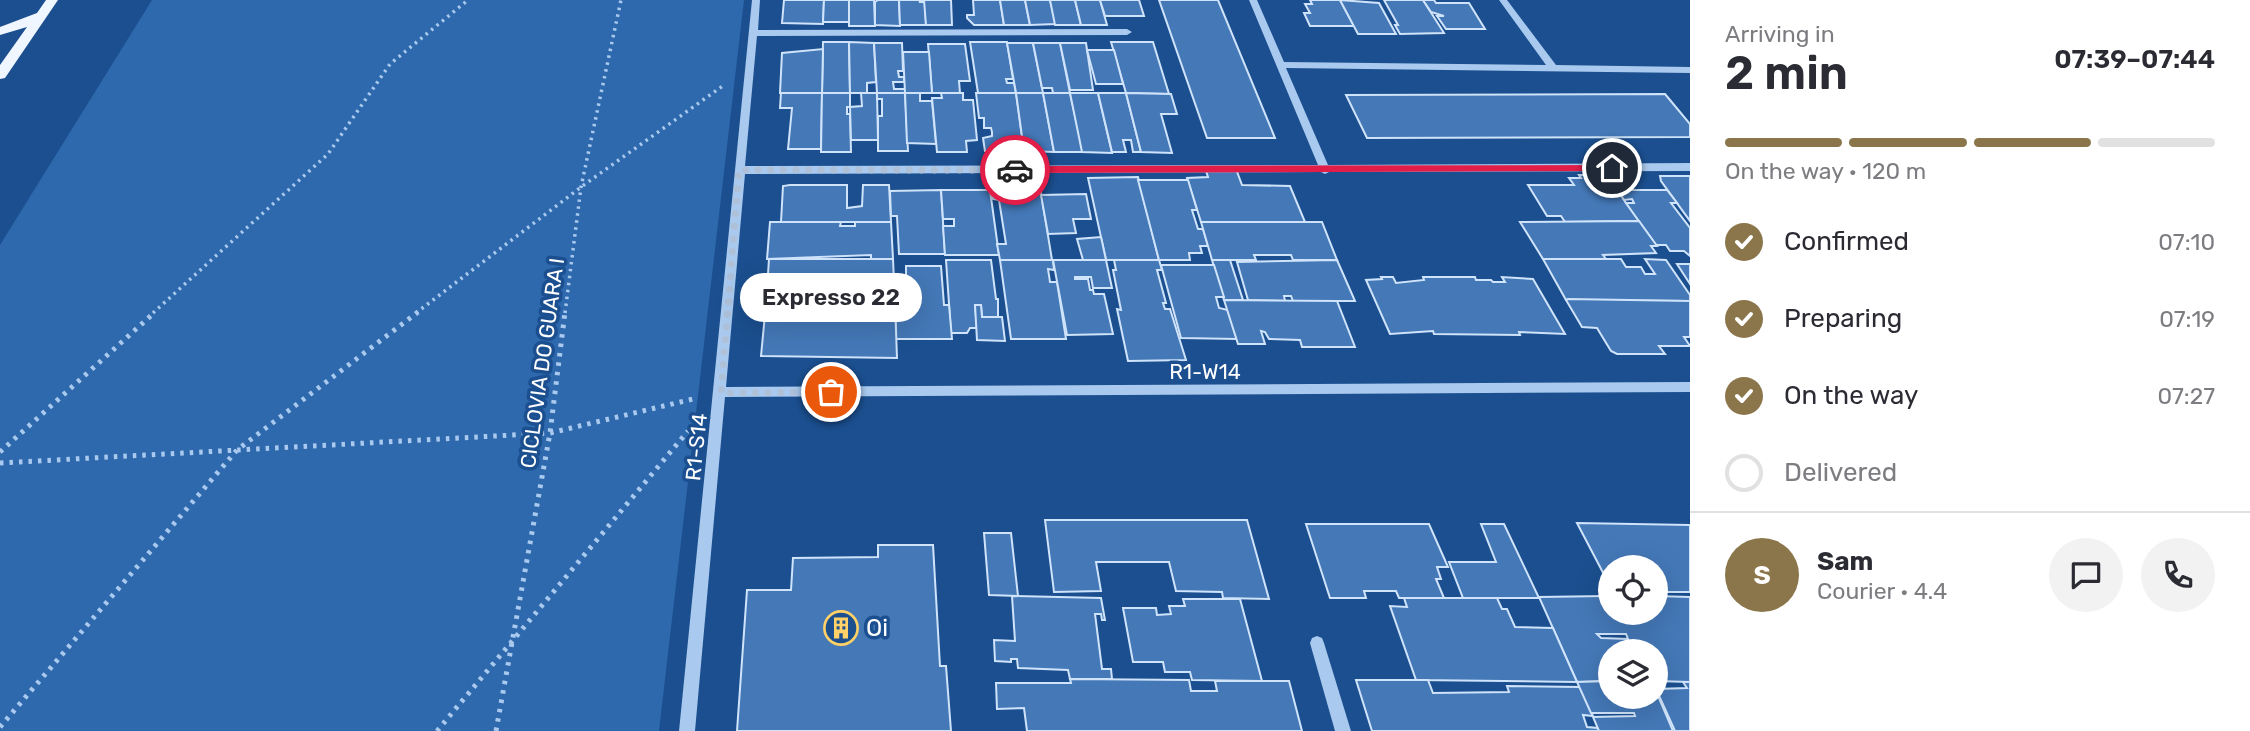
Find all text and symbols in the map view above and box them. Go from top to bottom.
text: Arriving in [1725,20,1835,48]
text: 07:39–07:44 [2054,44,2215,75]
text: 2 min [1725,46,1848,101]
courier [980,135,1050,205]
pin [1582,138,1642,198]
icon: home [1593,149,1631,187]
icon: car [996,151,1034,189]
text: On the way · 120 m [1725,157,1926,185]
icon: check [1725,223,1763,261]
text: Confirmed [1784,226,1909,257]
text: 07:10 [2158,228,2215,256]
street label: CICLOVIA DO GUARA I [515,256,569,470]
callout: Expresso 22 [740,273,922,322]
text: Expresso 22 [762,283,900,311]
icon: check [1725,300,1763,338]
text: Preparing [1784,303,1902,334]
text: 07:19 [2159,305,2215,333]
street label: R1-W14 [1169,359,1241,384]
pin [801,362,861,422]
icon: bag [812,373,850,411]
icon: check [1725,377,1763,415]
text: On the way [1784,380,1918,411]
text: 07:27 [2157,382,2215,410]
street label: R1-S14 [680,412,712,482]
text: Delivered [1784,457,1897,488]
button: chat [2049,538,2123,612]
button: phone [2141,538,2215,612]
text: Sam [1817,546,1873,577]
map controls [1598,555,1668,709]
button: locate [1598,555,1668,625]
text: S [1753,560,1771,591]
text: Courier · 4.4 [1817,577,1947,605]
building icon: Oi [822,609,860,647]
place label: Oi [866,614,888,642]
button: layers [1598,639,1668,709]

